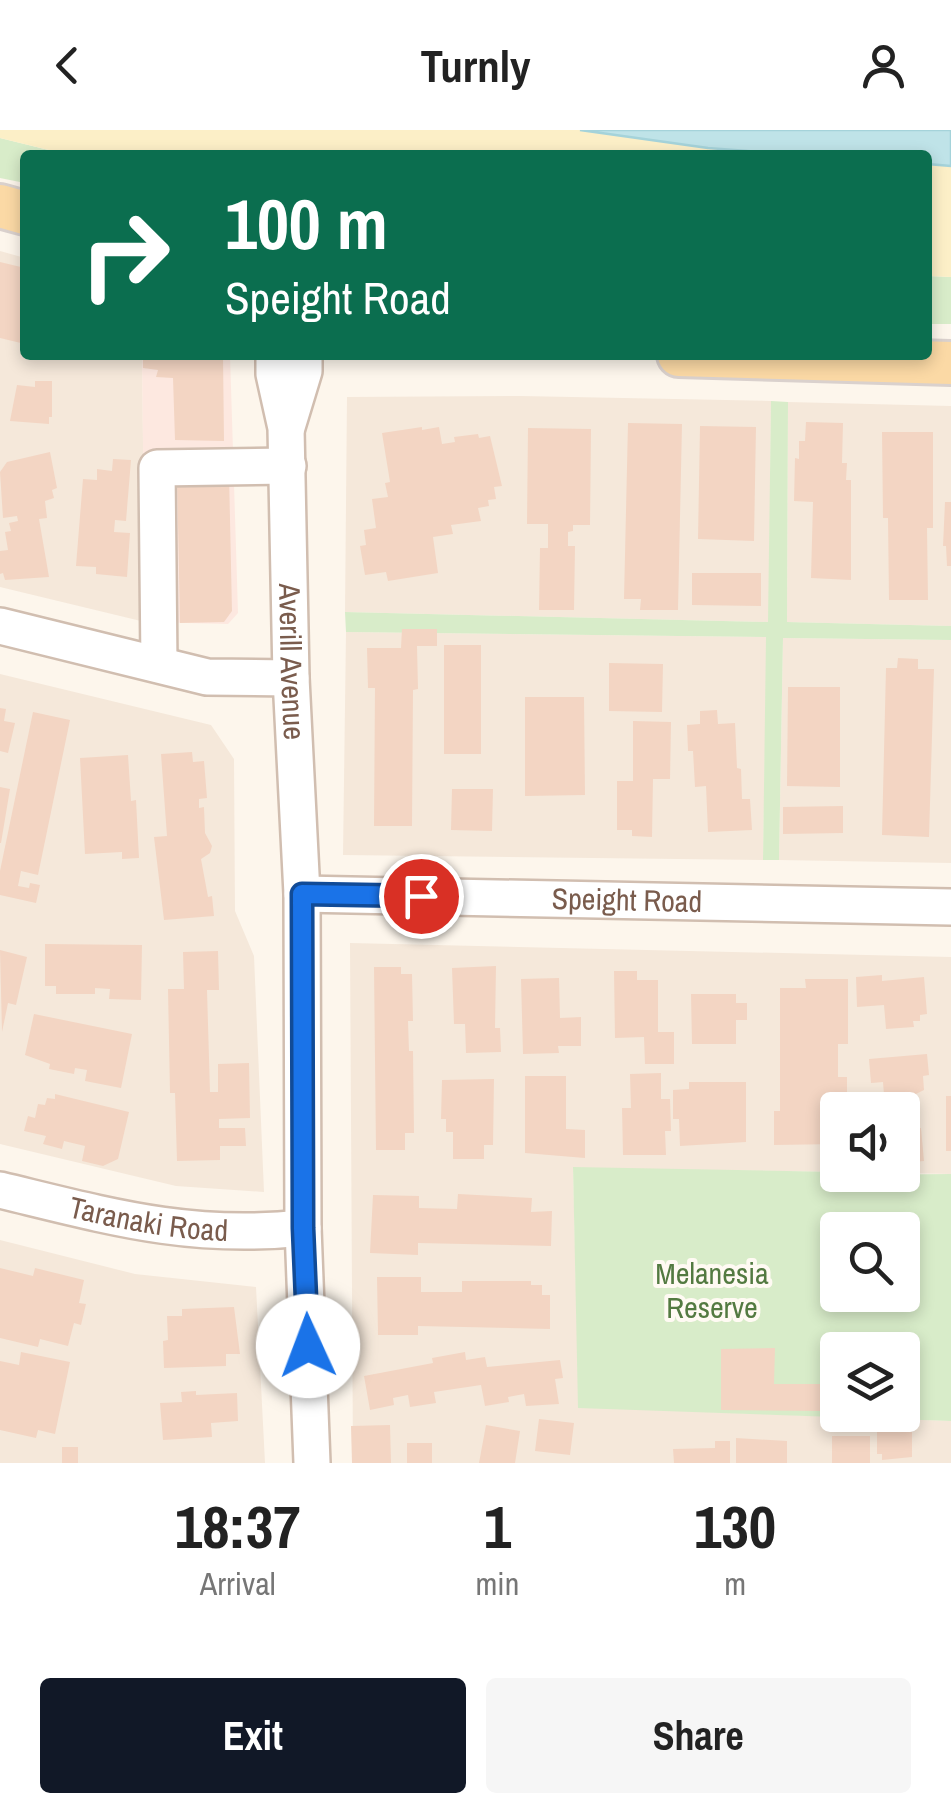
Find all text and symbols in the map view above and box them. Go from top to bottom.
text: Turnly [420,35,531,96]
icon: back [40,38,95,93]
icon: person [856,38,911,93]
text: 100 m [225,177,388,271]
icon: right [60,190,190,320]
text: Speight Road [225,267,451,328]
street label: Averill Avenue [270,582,315,741]
pin [379,854,464,939]
icon: arrive [394,869,449,924]
street label: Speight Road [551,878,703,921]
map controls [820,1092,920,1432]
button: sound [820,1092,920,1192]
street label: Taranaki Road [65,1186,229,1250]
button: search [820,1212,920,1312]
park label: Melanesia Reserve [655,1253,769,1327]
position arrow [256,1294,360,1398]
button: layers [820,1332,920,1432]
text: 18:37 [175,1486,301,1567]
text: 1 [484,1486,511,1567]
text: 130 [694,1486,776,1567]
text: Arrival [200,1562,276,1605]
text: min [475,1562,519,1605]
text: m [724,1562,746,1605]
button: Exit [40,1678,466,1793]
button: Share [486,1678,911,1793]

